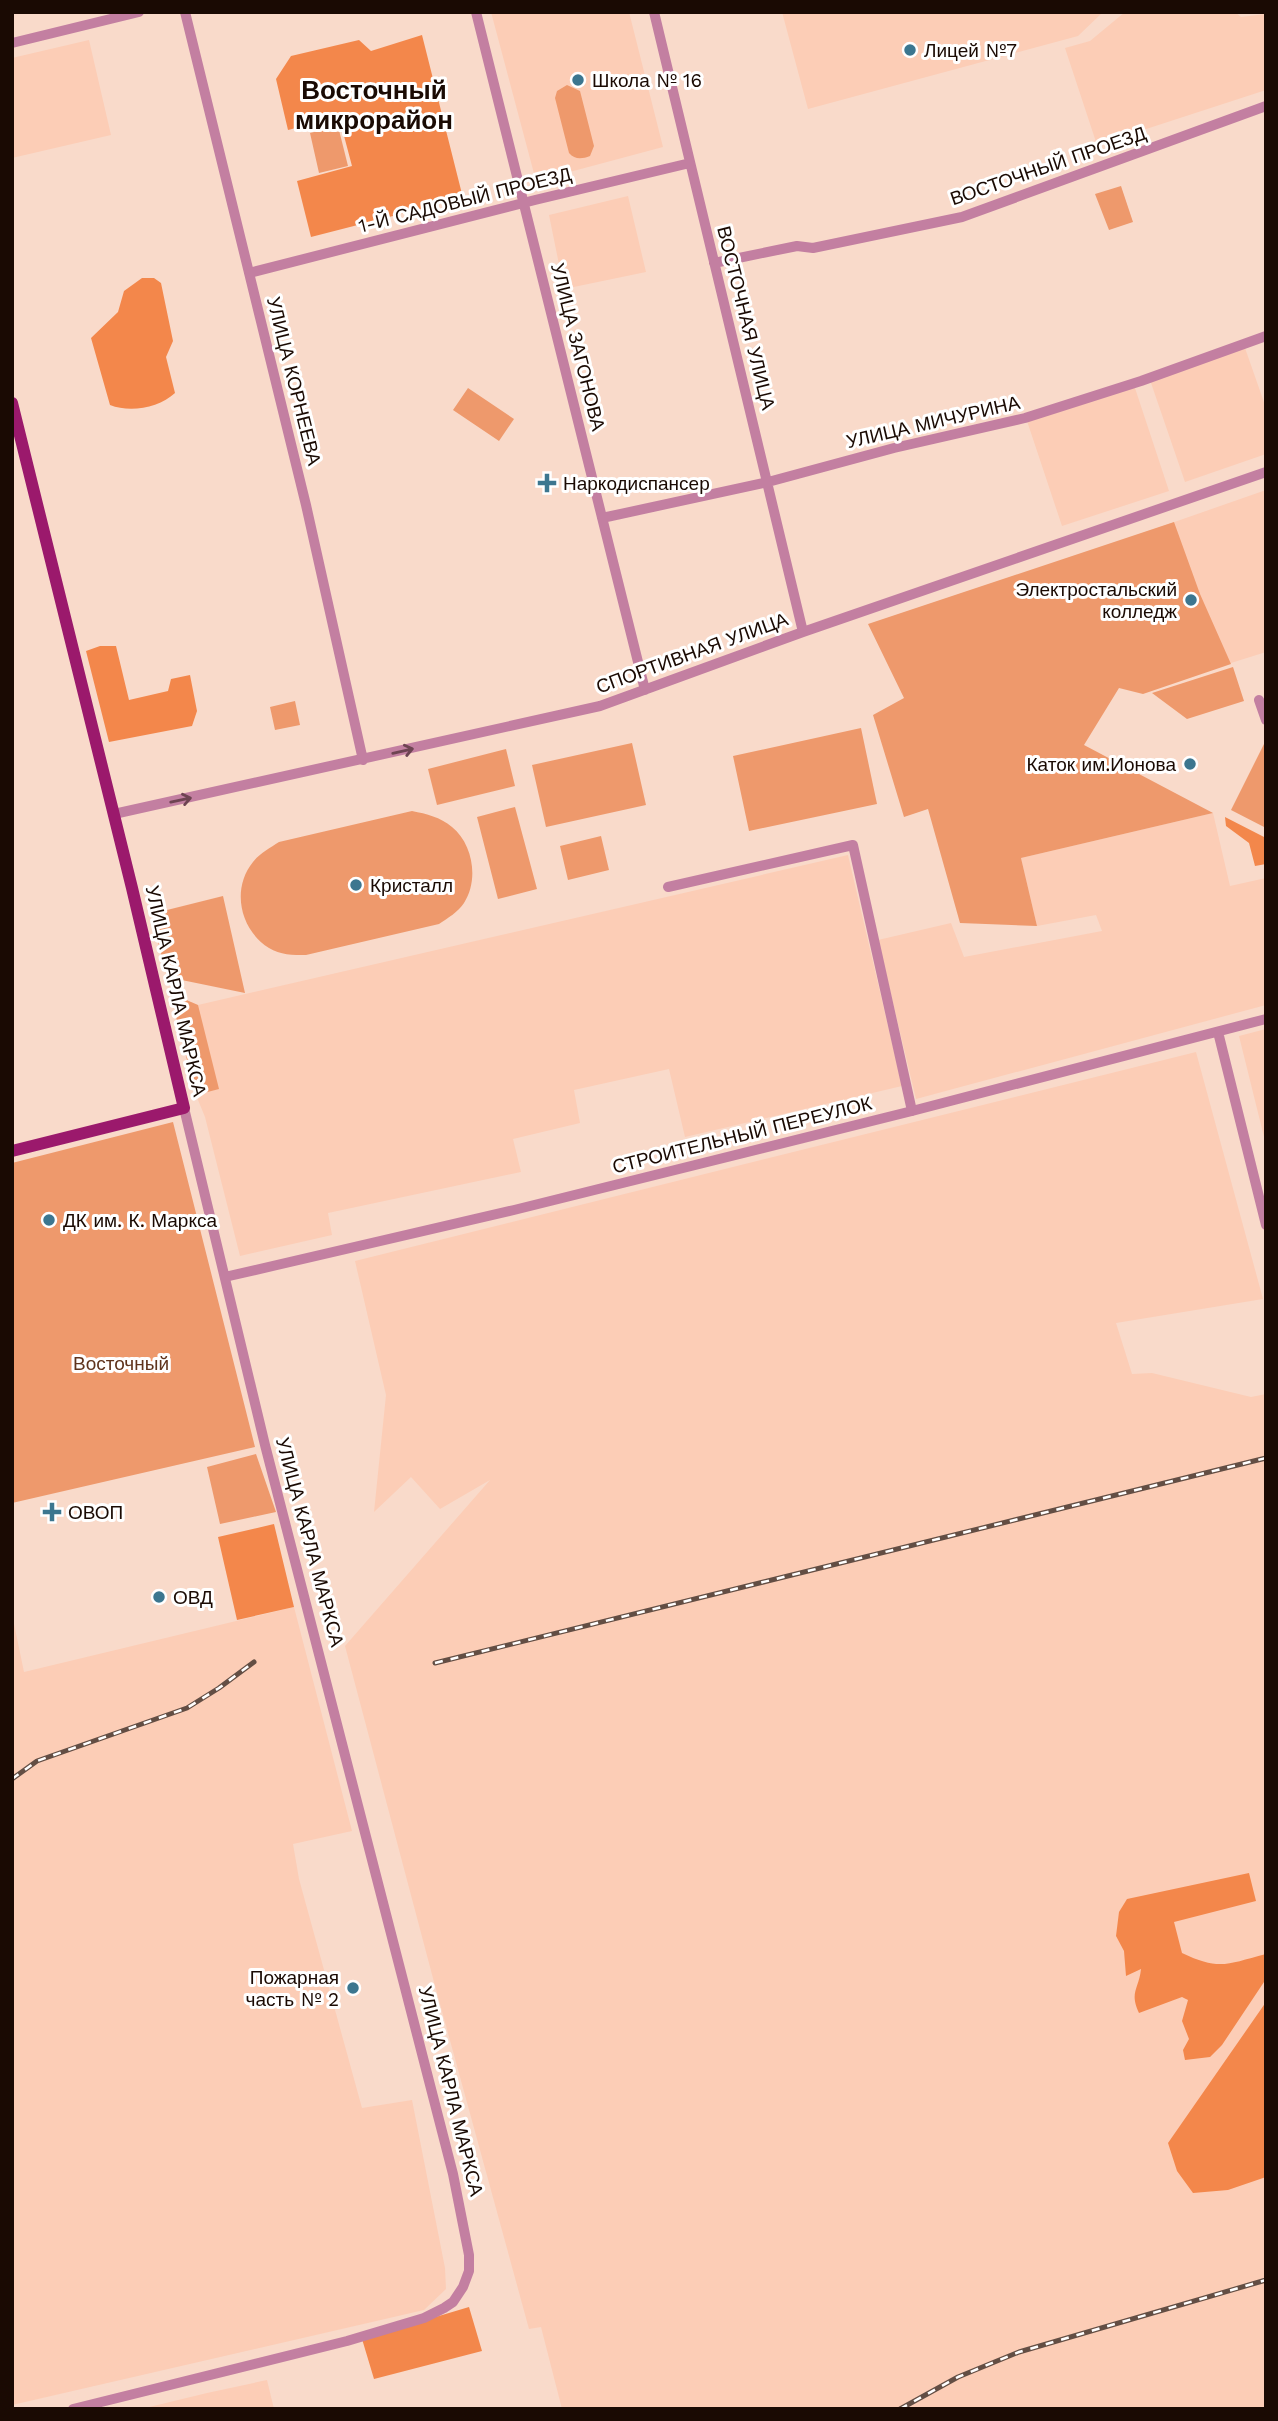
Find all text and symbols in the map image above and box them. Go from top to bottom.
place label: Лицей №7 [924,39,1017,62]
marker: Лицей №7 [902,42,918,58]
place label: Школа № 16 [592,69,702,92]
marker: Школа № 16 [570,72,586,88]
district label: Восточный микрорайон [295,75,453,135]
street label: ВОСТОЧНЫЙ ПРОЕЗД [947,122,1149,210]
street label: 1-Й САДОВЫЙ ПРОЕЗД [356,162,574,238]
street label: ВОСТОЧНАЯ УЛИЦА [712,224,780,413]
street label: УЛИЦА ЗАГОНОВА [546,261,610,434]
street label: УЛИЦА КОРНЕЕВА [262,294,326,468]
street label: УЛИЦА МИЧУРИНА [844,391,1022,453]
place label: Наркодиспансер [563,472,710,495]
marker: Наркодиспансер [537,473,557,493]
place label: Электростальский колледж [1015,578,1177,623]
marker: Электростальский колледж [1183,592,1199,608]
street label: СПОРТИВНАЯ УЛИЦА [593,607,792,698]
one-way arrow [391,744,414,757]
place label: Каток им.Ионова [1026,753,1176,776]
marker: Каток им.Ионова [1182,756,1198,772]
one-way arrow [169,792,192,806]
place label: Кристалл [370,874,453,897]
marker: Кристалл [348,877,364,893]
street label: УЛИЦА КАРЛА МАРКСА [141,883,212,1099]
street label: СТРОИТЕЛЬНЫЙ ПЕРЕУЛОК [610,1092,874,1178]
place label: ДК им. К. Маркса [63,1209,217,1232]
marker: ДК им. К. Маркса [41,1212,57,1228]
park label: Восточный [73,1352,169,1375]
street label: УЛИЦА КАРЛА МАРКСА [271,1435,349,1649]
place label: ОВОП [68,1501,123,1524]
marker: ОВОП [42,1502,62,1522]
place label: ОВД [173,1586,213,1609]
marker: ОВД [151,1589,167,1605]
place label: Пожарная часть № 2 [246,1966,339,2011]
marker: Пожарная часть № 2 [345,1980,361,1996]
street label: УЛИЦА КАРЛА МАРКСА [414,1984,488,2199]

